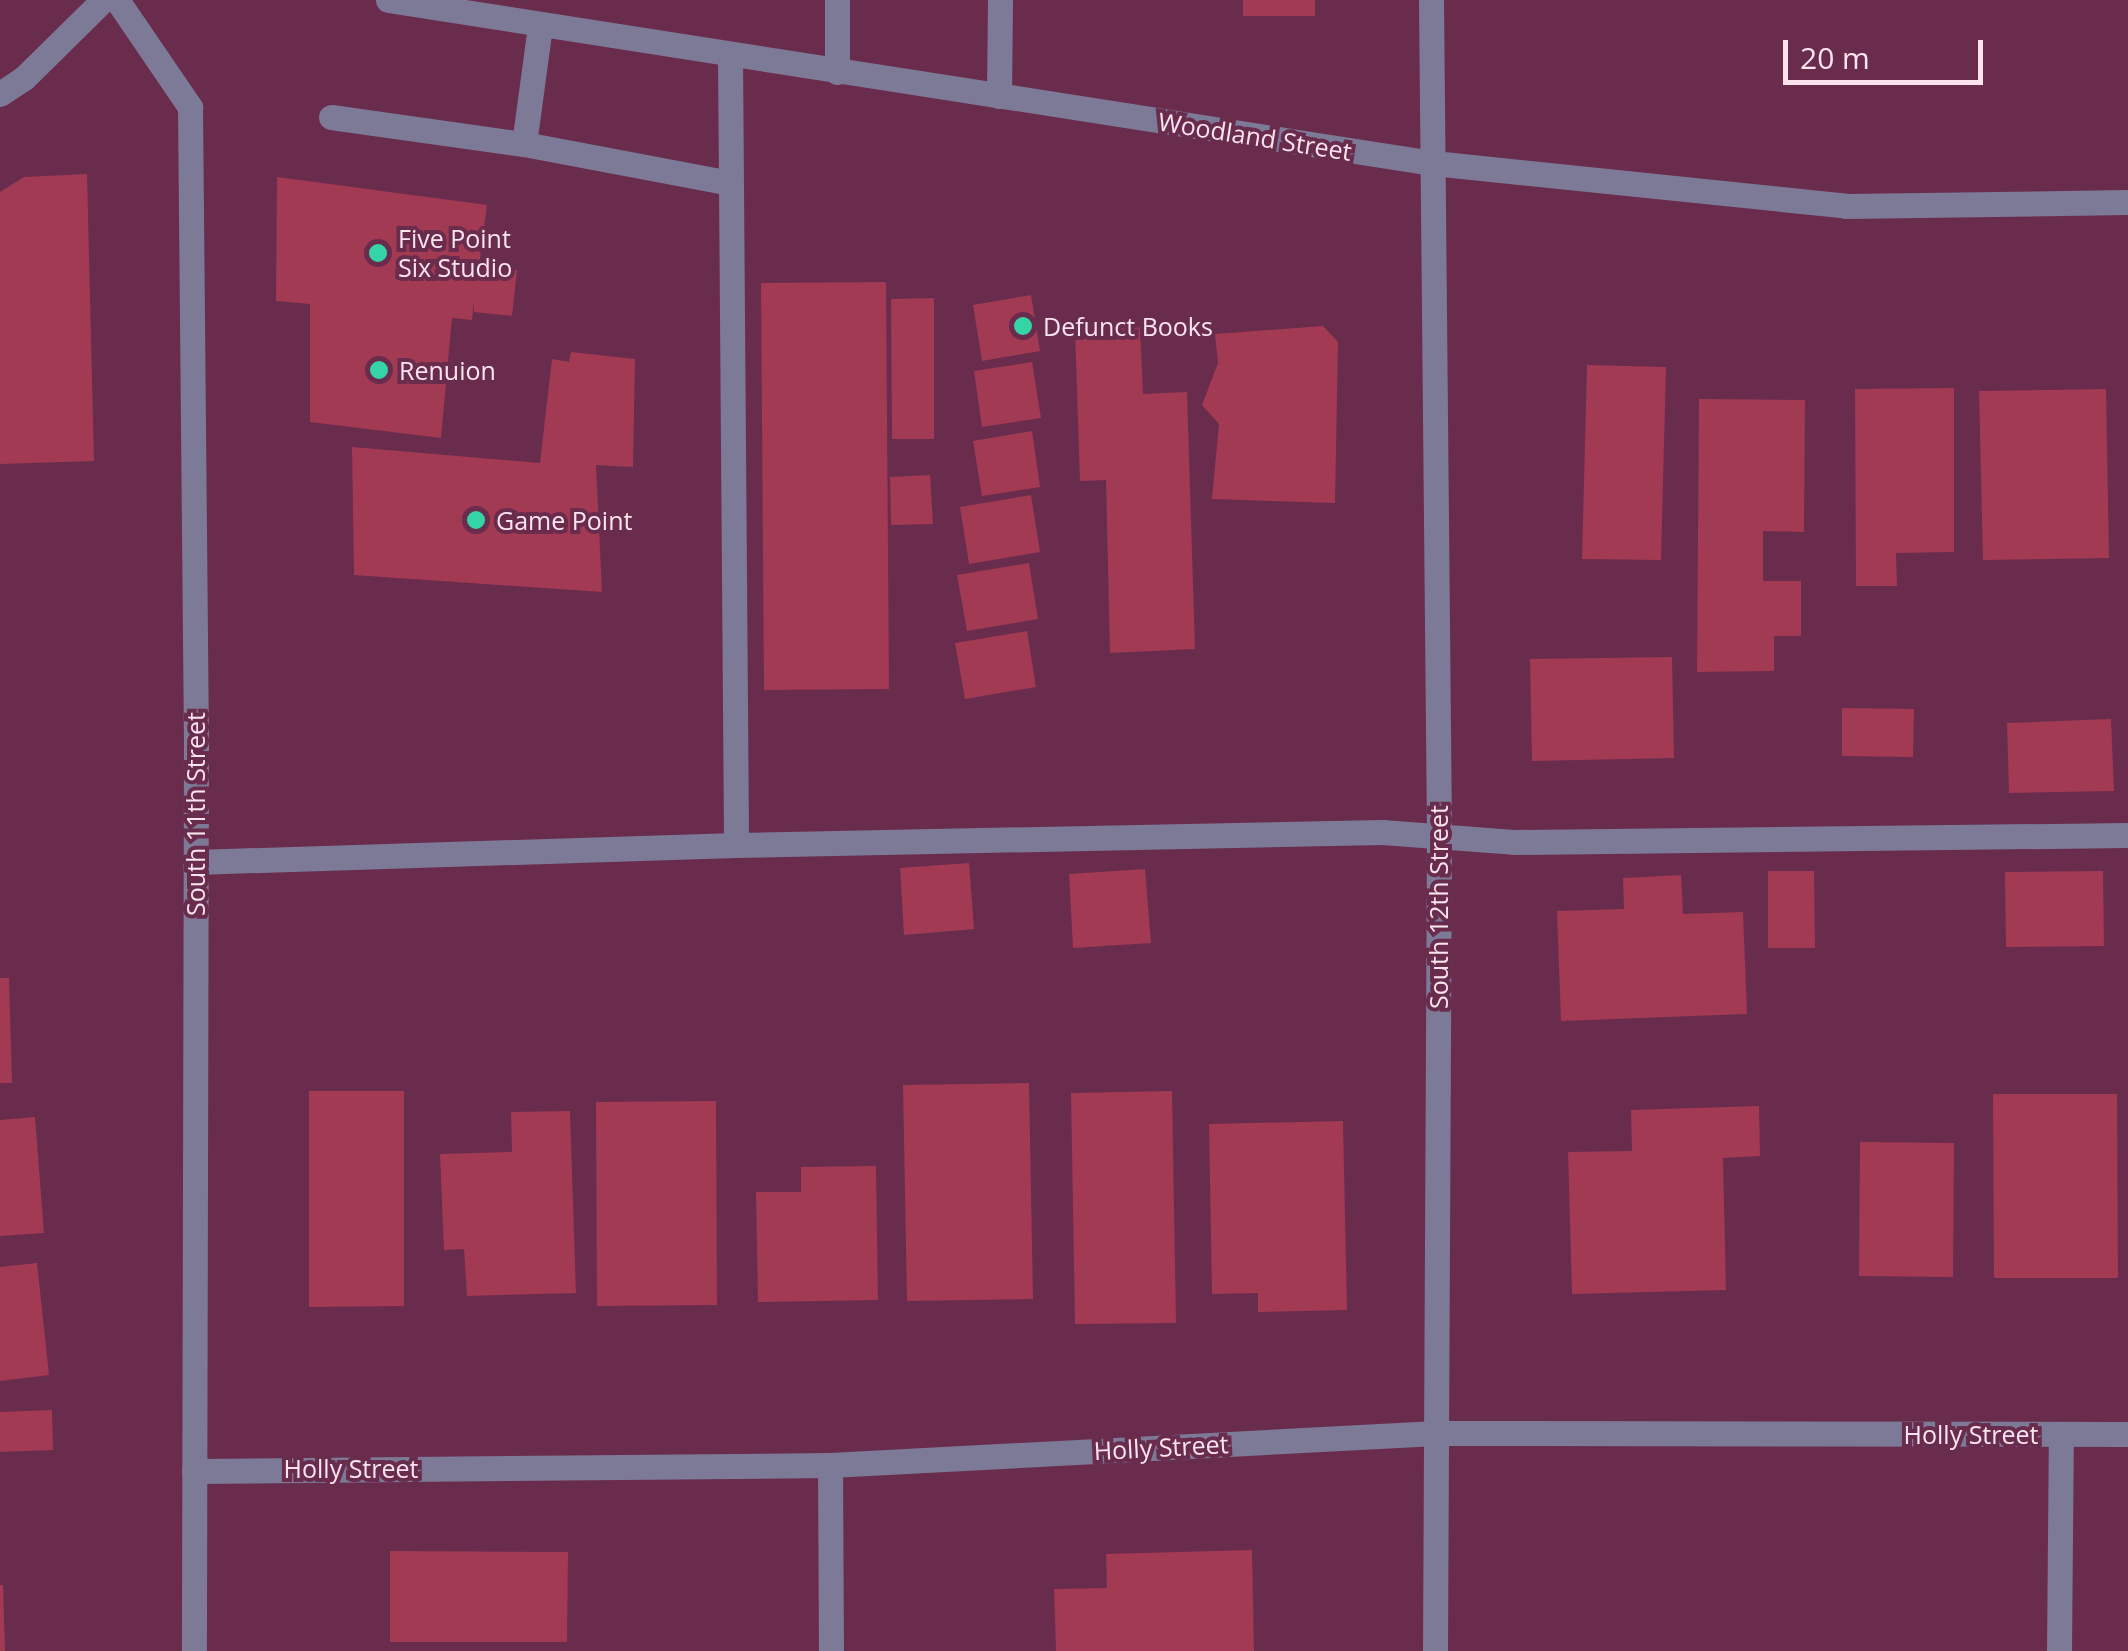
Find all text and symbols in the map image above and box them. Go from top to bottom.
scale bar [1788,20,1988,82]
text: 20 m [1800,37,1870,78]
street label: Woodland Street [1156,106,1354,166]
place label: Five Point Six Studio [398,224,512,283]
marker: Five Point Six Studio [367,242,389,264]
place label: Defunct Books [1043,311,1213,341]
marker: Defunct Books [1012,315,1034,337]
place label: Renuion [399,355,496,385]
marker: Renuion [368,359,390,381]
place label: Game Point [496,505,632,535]
marker: Game Point [465,509,487,531]
street label: South 11th Street [180,712,210,916]
street label: South 12th Street [1423,805,1453,1009]
street label: Holly Street [1904,1419,2038,1449]
street label: Holly Street [1093,1428,1229,1466]
street label: Holly Street [284,1453,418,1483]

